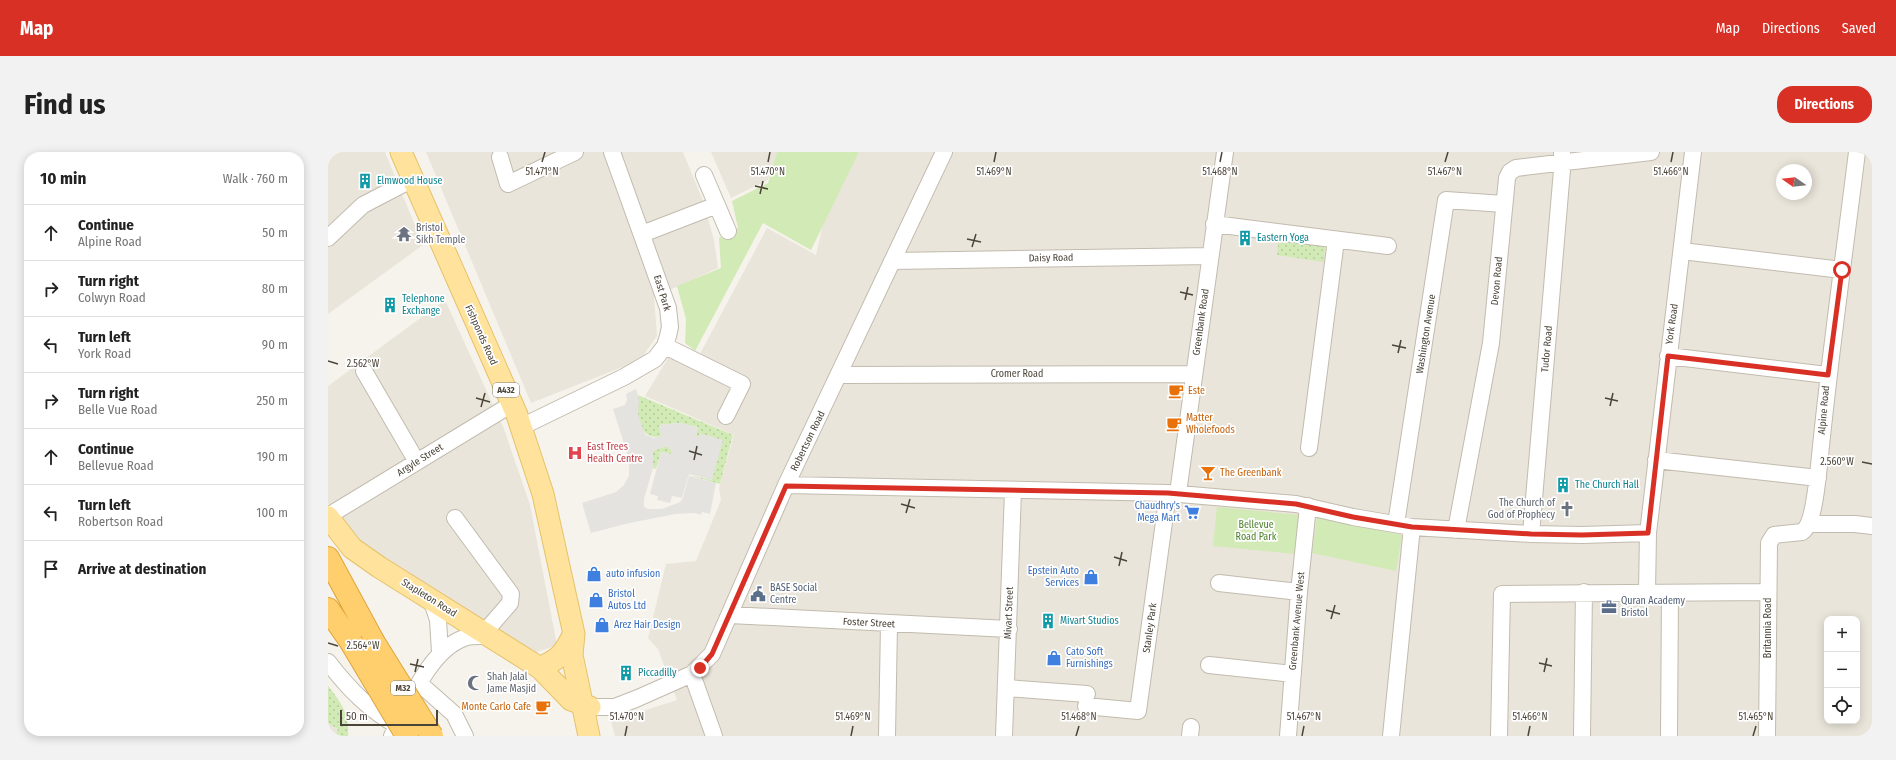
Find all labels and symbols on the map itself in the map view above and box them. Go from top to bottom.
north arrow [1776,164,1812,200]
text: 51.471°N [525,166,559,178]
text: 51.470°N [751,166,785,178]
text: 51.469°N [976,166,1012,178]
text: 51.468°N [1202,166,1238,178]
text: 51.467°N [1428,166,1462,178]
text: 51.466°N [1653,166,1689,178]
building icon: Elmwood House [356,172,374,190]
place label: Elmwood House [377,175,443,187]
place label: Bristol Sikh Temple [416,222,465,246]
temple icon: Bristol Sikh Temple [395,225,413,243]
building icon: Eastern Yoga [1236,229,1254,247]
place label: Eastern Yoga [1257,232,1309,244]
street label: Daisy Road [1028,252,1074,264]
street label: Devon Road [1489,256,1505,306]
route start [1833,261,1851,279]
street label: East Park [651,274,673,313]
street label: Greenbank Road [1190,288,1212,356]
place label: Telephone Exchange [402,293,445,317]
street label: Washington Avenue [1414,293,1438,375]
building icon: Telephone Exchange [381,296,399,314]
street label: Fishponds Road [462,303,500,367]
street label: York Road [1663,303,1681,345]
street label: Tudor Road [1539,325,1555,373]
text: 2.562°W [347,358,380,370]
street label: Cromer Road [991,368,1043,380]
cafe icon: Este [1167,382,1185,400]
road number: A432 [493,383,519,397]
place label: Este [1188,385,1205,397]
street label: Alpine Road [1816,385,1832,435]
street label: Robertson Road [788,409,828,473]
place label: Matter Wholefoods [1186,412,1235,436]
cafe icon: Matter Wholefoods [1165,415,1183,433]
street label: Argyle Street [395,441,446,479]
place label: East Trees Health Centre [587,441,643,465]
hospital icon: East Trees Health Centre [566,444,584,462]
text: 2.560°W [1820,456,1854,468]
bar icon: The Greenbank [1199,464,1217,482]
place label: The Greenbank [1220,467,1282,479]
building icon: The Church Hall [1554,476,1572,494]
place label: The Church Hall [1575,479,1639,491]
place label: The Church of God of Prophecy [1488,497,1556,521]
place label: Chaudhry's Mega Mart [1135,500,1181,524]
church icon: The Church of God of Prophecy [1558,500,1576,518]
supermarket icon: Chaudhry's Mega Mart [1183,503,1201,521]
park label: Bellevue Road Park [1236,519,1277,543]
shop icon: auto infusion [585,565,603,583]
place label: Epstein Auto Services [1028,565,1079,589]
place label: auto infusion [606,568,660,580]
shop icon: Epstein Auto Services [1082,568,1100,586]
street label: Greenbank Avenue West [1287,571,1307,671]
street label: Stapleton Road [399,576,459,620]
place label: BASE Social Centre [770,582,817,606]
public building icon: BASE Social Centre [749,585,767,603]
street label: Mivart Street [1002,586,1016,639]
place label: Bristol Autos Ltd [608,588,646,612]
shop icon: Bristol Autos Ltd [587,591,605,609]
place label: Quran Academy Bristol [1621,595,1685,619]
office icon: Quran Academy Bristol [1600,598,1618,616]
street label: Britannia Road [1762,598,1774,658]
street label: Stanley Park [1141,602,1159,654]
building icon: Mivart Studios [1039,612,1057,630]
place label: Mivart Studios [1060,615,1119,627]
shop icon: Arez Hair Design [593,616,611,634]
street label: Foster Street [843,616,896,630]
place label: Arez Hair Design [614,619,680,631]
text: 2.564°W [346,640,380,652]
place label: Cato Soft Furnishings [1066,646,1113,670]
shop icon: Cato Soft Furnishings [1045,649,1063,667]
route end [691,659,709,677]
building icon: Piccadilly [617,664,635,682]
place label: Piccadilly [638,667,677,679]
place label: Shah Jalal Jame Masjid [487,671,536,695]
mosque icon: Shah Jalal Jame Masjid [466,674,484,692]
road number: M32 [391,681,415,695]
cafe icon: Monte Carlo Cafe [534,698,552,716]
place label: Monte Carlo Cafe [462,701,531,713]
scale bar [340,708,438,727]
text: 51.470°N [610,711,644,723]
text: 51.469°N [835,711,871,723]
text: 51.468°N [1061,711,1097,723]
text: 51.467°N [1287,711,1321,723]
text: 51.466°N [1512,711,1548,723]
text: 51.465°N [1739,711,1773,723]

